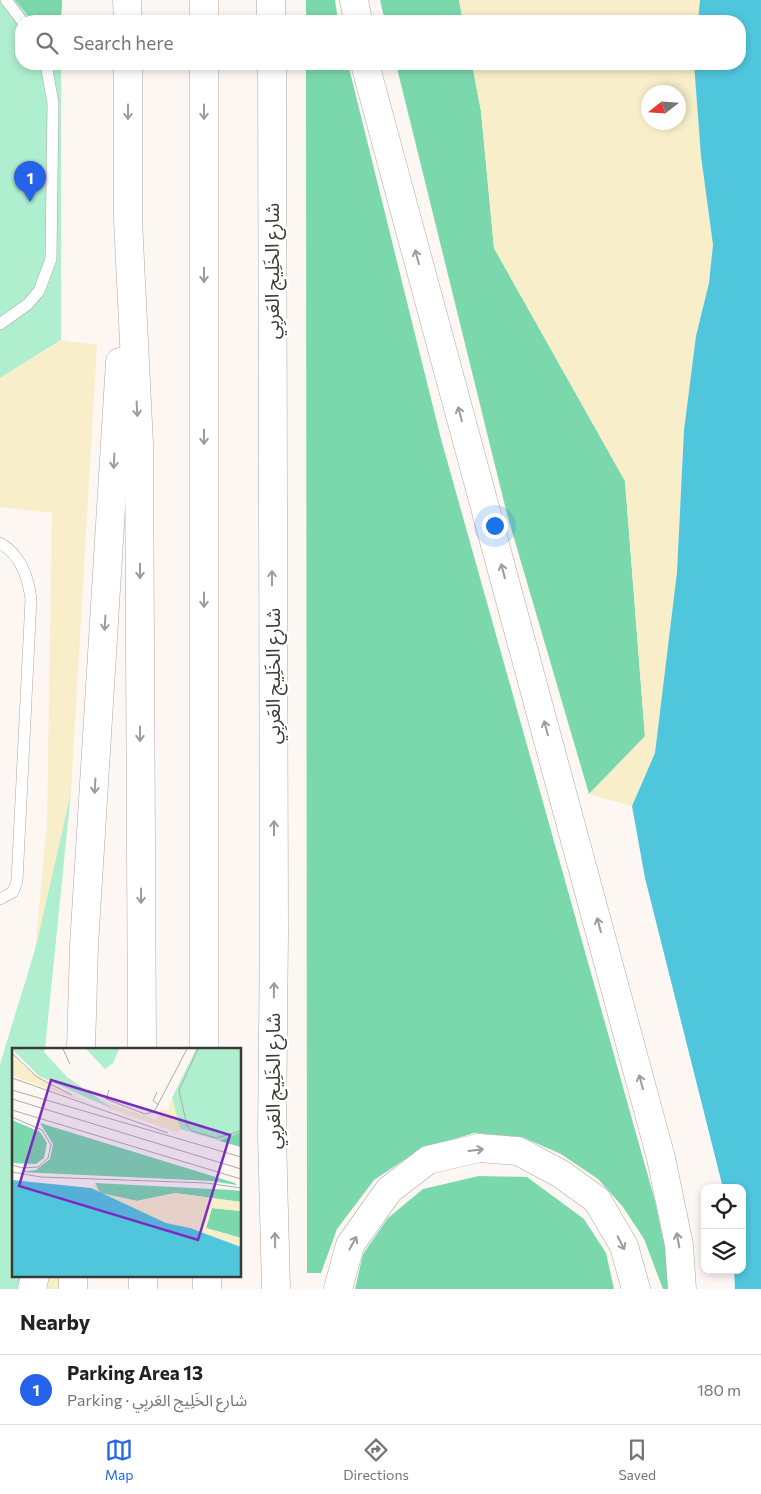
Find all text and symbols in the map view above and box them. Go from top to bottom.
search box [15,15,746,70]
icon: search [33,29,61,57]
text: Search here [73,31,173,54]
north arrow [641,85,686,130]
one-way arrow [123,104,133,120]
one-way arrow [199,104,209,120]
pin: 1 [14,161,46,202]
street label: شارع الخَلِيج العَربِي [260,203,287,339]
one-way arrow [412,250,422,266]
one-way arrow [199,266,209,283]
one-way arrow [133,401,142,417]
one-way arrow [455,407,464,423]
one-way arrow [199,429,209,445]
one-way arrow [110,453,119,469]
your location [482,513,508,539]
one-way arrow [135,563,145,579]
one-way arrow [498,563,507,579]
one-way arrow [267,570,277,586]
one-way arrow [199,592,209,608]
street label: شارع الخَلِيج العَربِي [261,608,288,744]
one-way arrow [100,615,109,631]
one-way arrow [540,720,550,736]
one-way arrow [135,726,145,742]
one-way arrow [91,777,100,793]
one-way arrow [269,820,279,836]
one-way arrow [136,888,146,904]
one-way arrow [594,918,603,934]
one-way arrow [269,983,279,999]
street label: شارع الخَلِيج العَربِي [261,1013,288,1149]
inset map [12,1048,241,1276]
one-way arrow [636,1075,645,1091]
one-way arrow [468,1145,484,1155]
map controls [701,1184,746,1274]
button: locate [701,1184,746,1229]
button: layers [701,1229,746,1274]
one-way arrow [270,1233,280,1249]
one-way arrow [672,1233,682,1249]
one-way arrow [348,1235,358,1250]
one-way arrow [616,1235,626,1250]
text: Nearby [20,1309,90,1334]
text: Parking Area 13 [67,1361,203,1384]
text: 1 [32,1380,40,1399]
text: 180 m [697,1380,741,1399]
text: Parking · شارع الخَلِيج العَربِي [67,1390,247,1409]
tab: Map [105,1436,134,1483]
tab: Directions [343,1436,409,1483]
tab: Saved [618,1436,656,1483]

